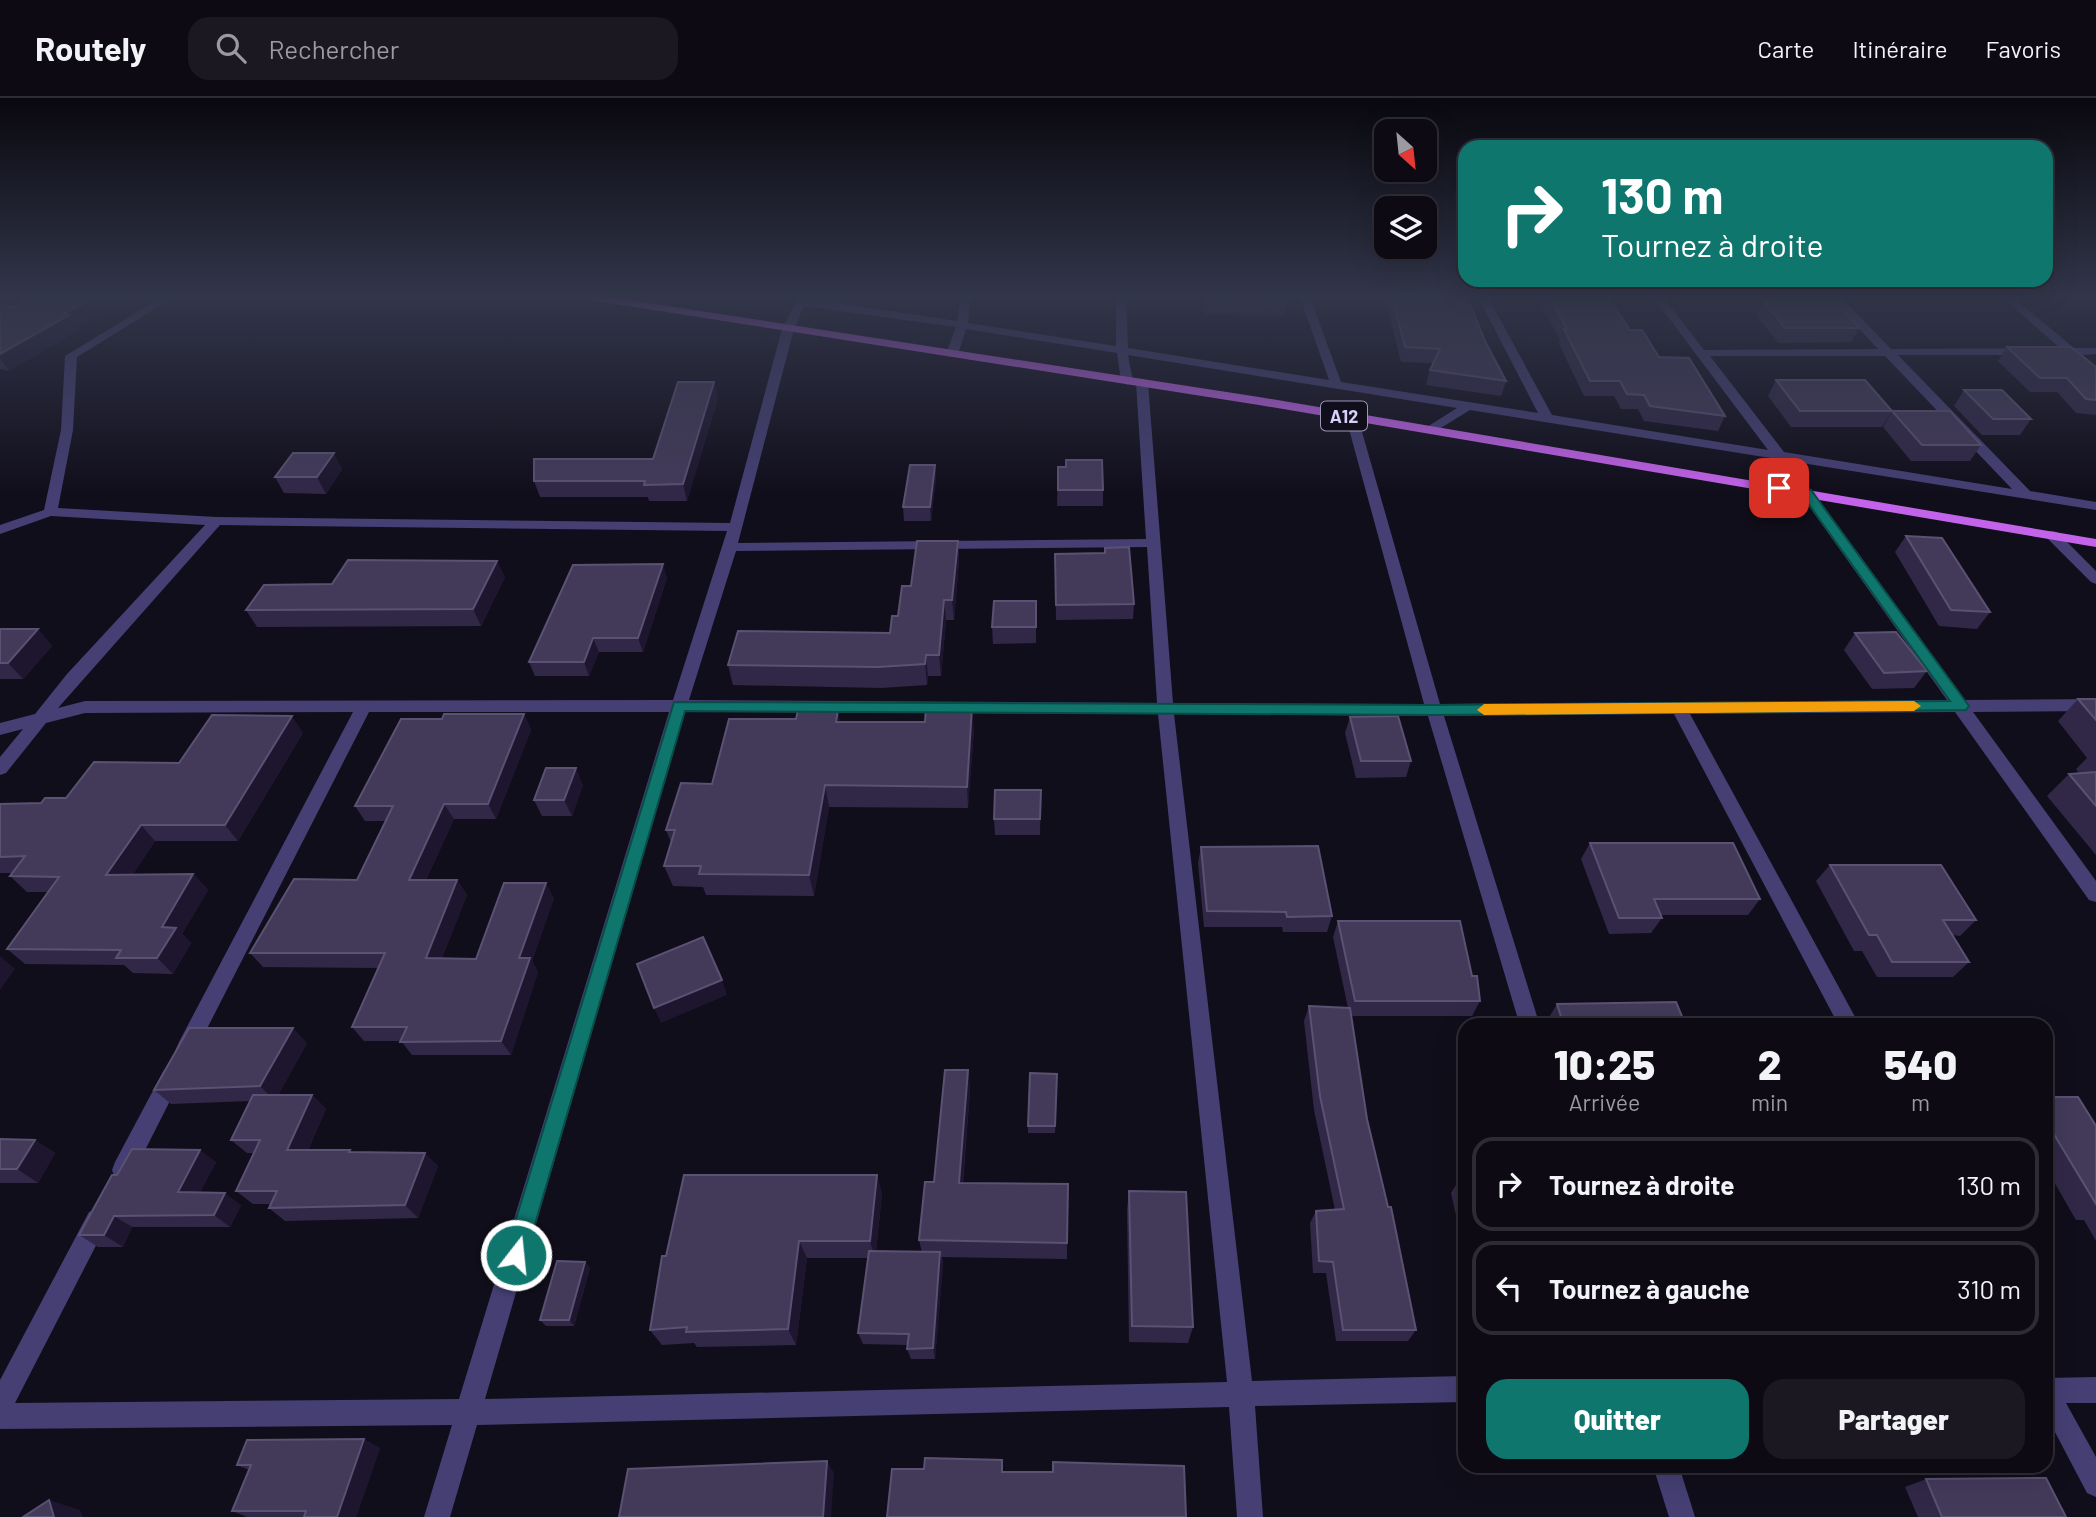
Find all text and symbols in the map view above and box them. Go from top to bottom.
search box [188,17,678,80]
text: Routely [35,28,146,68]
icon: search [212,29,250,67]
text: Rechercher [268,33,399,64]
text: Carte [1758,34,1814,63]
text: Itinéraire [1852,34,1948,63]
text: Favoris [1986,34,2061,63]
north arrow [1374,119,1437,182]
map controls [1374,119,1437,259]
text: 130 m [1601,165,1723,224]
icon: right [1486,168,1577,259]
button: layers [1374,196,1437,259]
text: Tournez à droite [1601,225,1823,263]
road number: A12 [1321,402,1367,430]
pin [1749,458,1809,518]
icon: arrive [1760,469,1798,507]
text: 10:25 [1554,1038,1655,1088]
text: 2 [1758,1038,1782,1088]
text: 540 [1884,1038,1957,1088]
text: Arrivée [1569,1088,1640,1116]
text: min [1751,1088,1788,1116]
text: m [1911,1088,1930,1116]
icon: right [1490,1165,1528,1203]
text: Tournez à droite [1549,1169,1734,1200]
text: 130 m [1957,1169,2021,1200]
position arrow [479,1218,553,1292]
icon: left [1490,1269,1528,1307]
text: Tournez à gauche [1549,1273,1750,1304]
text: 310 m [1957,1273,2021,1304]
button: Quitter [1486,1379,1749,1459]
button: Partager [1763,1379,2025,1459]

